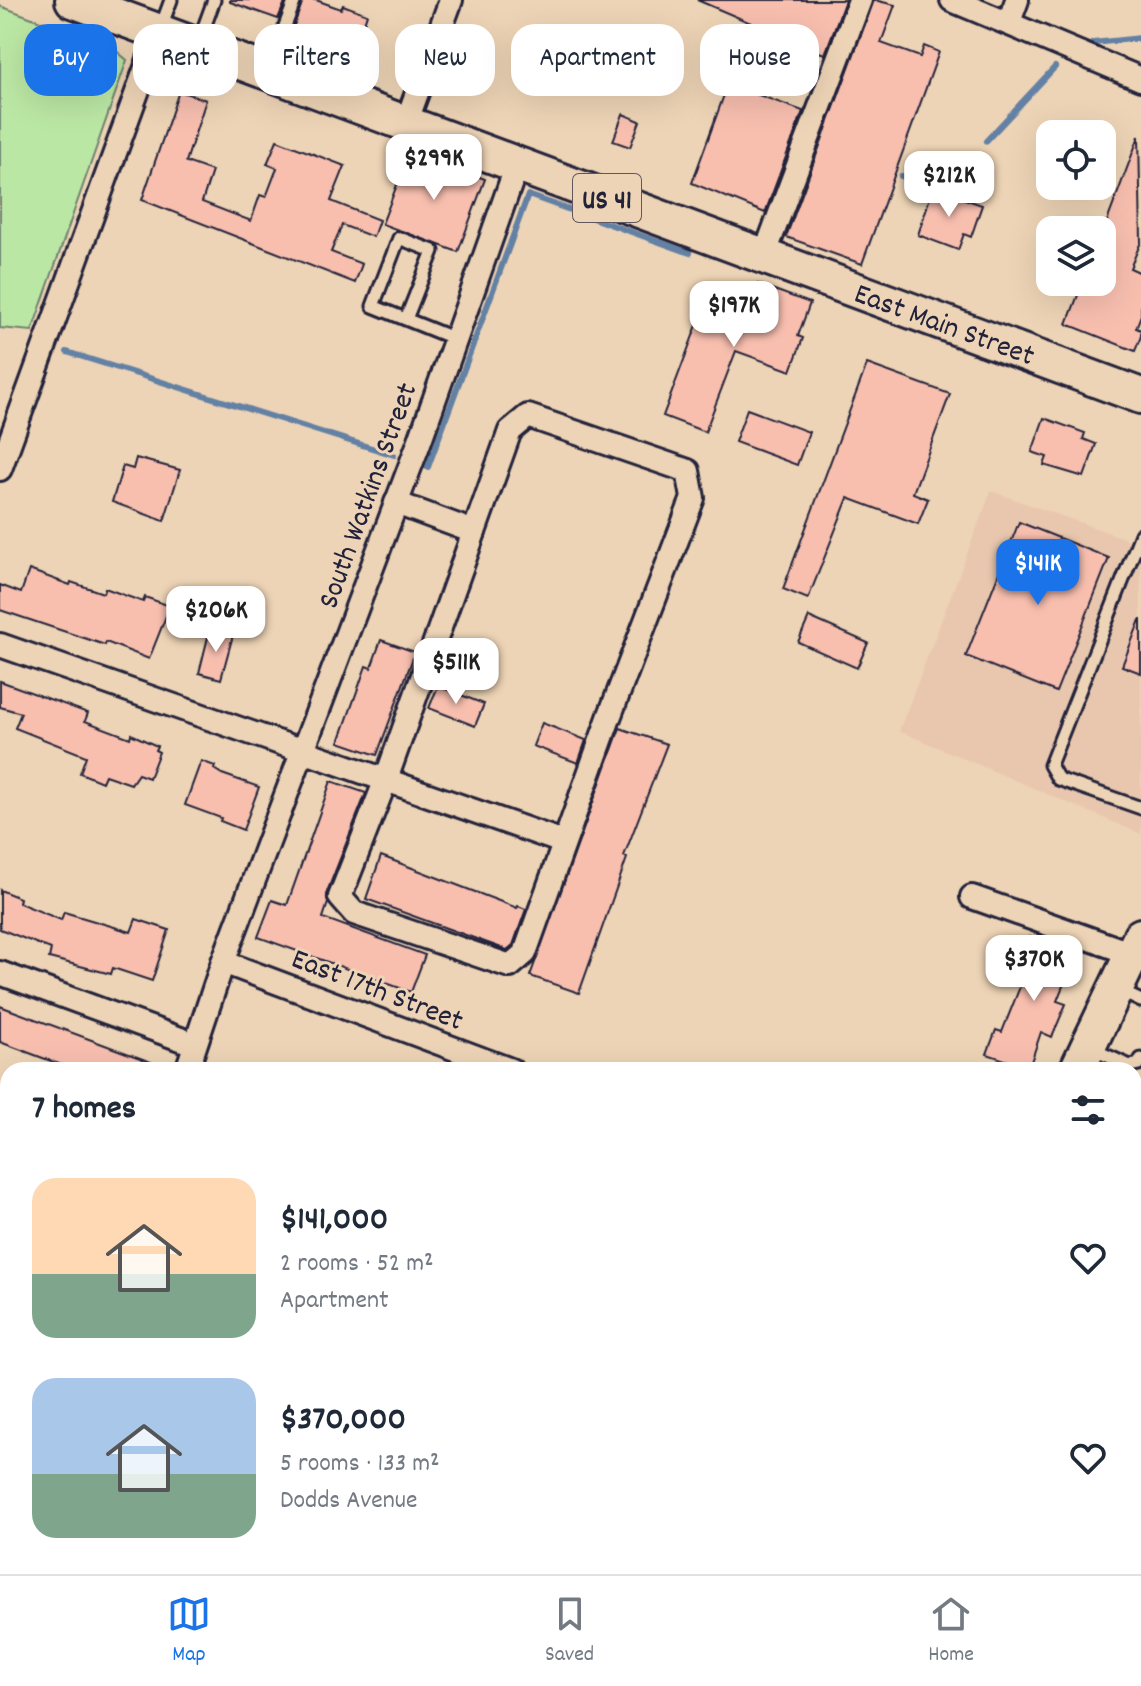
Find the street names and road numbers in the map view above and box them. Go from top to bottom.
road number: US 41 [573,174,641,222]
street label: East Main Street [847,275,1040,380]
street label: South Watkins Street [309,378,431,616]
street label: East 17th Street [284,940,469,1045]

